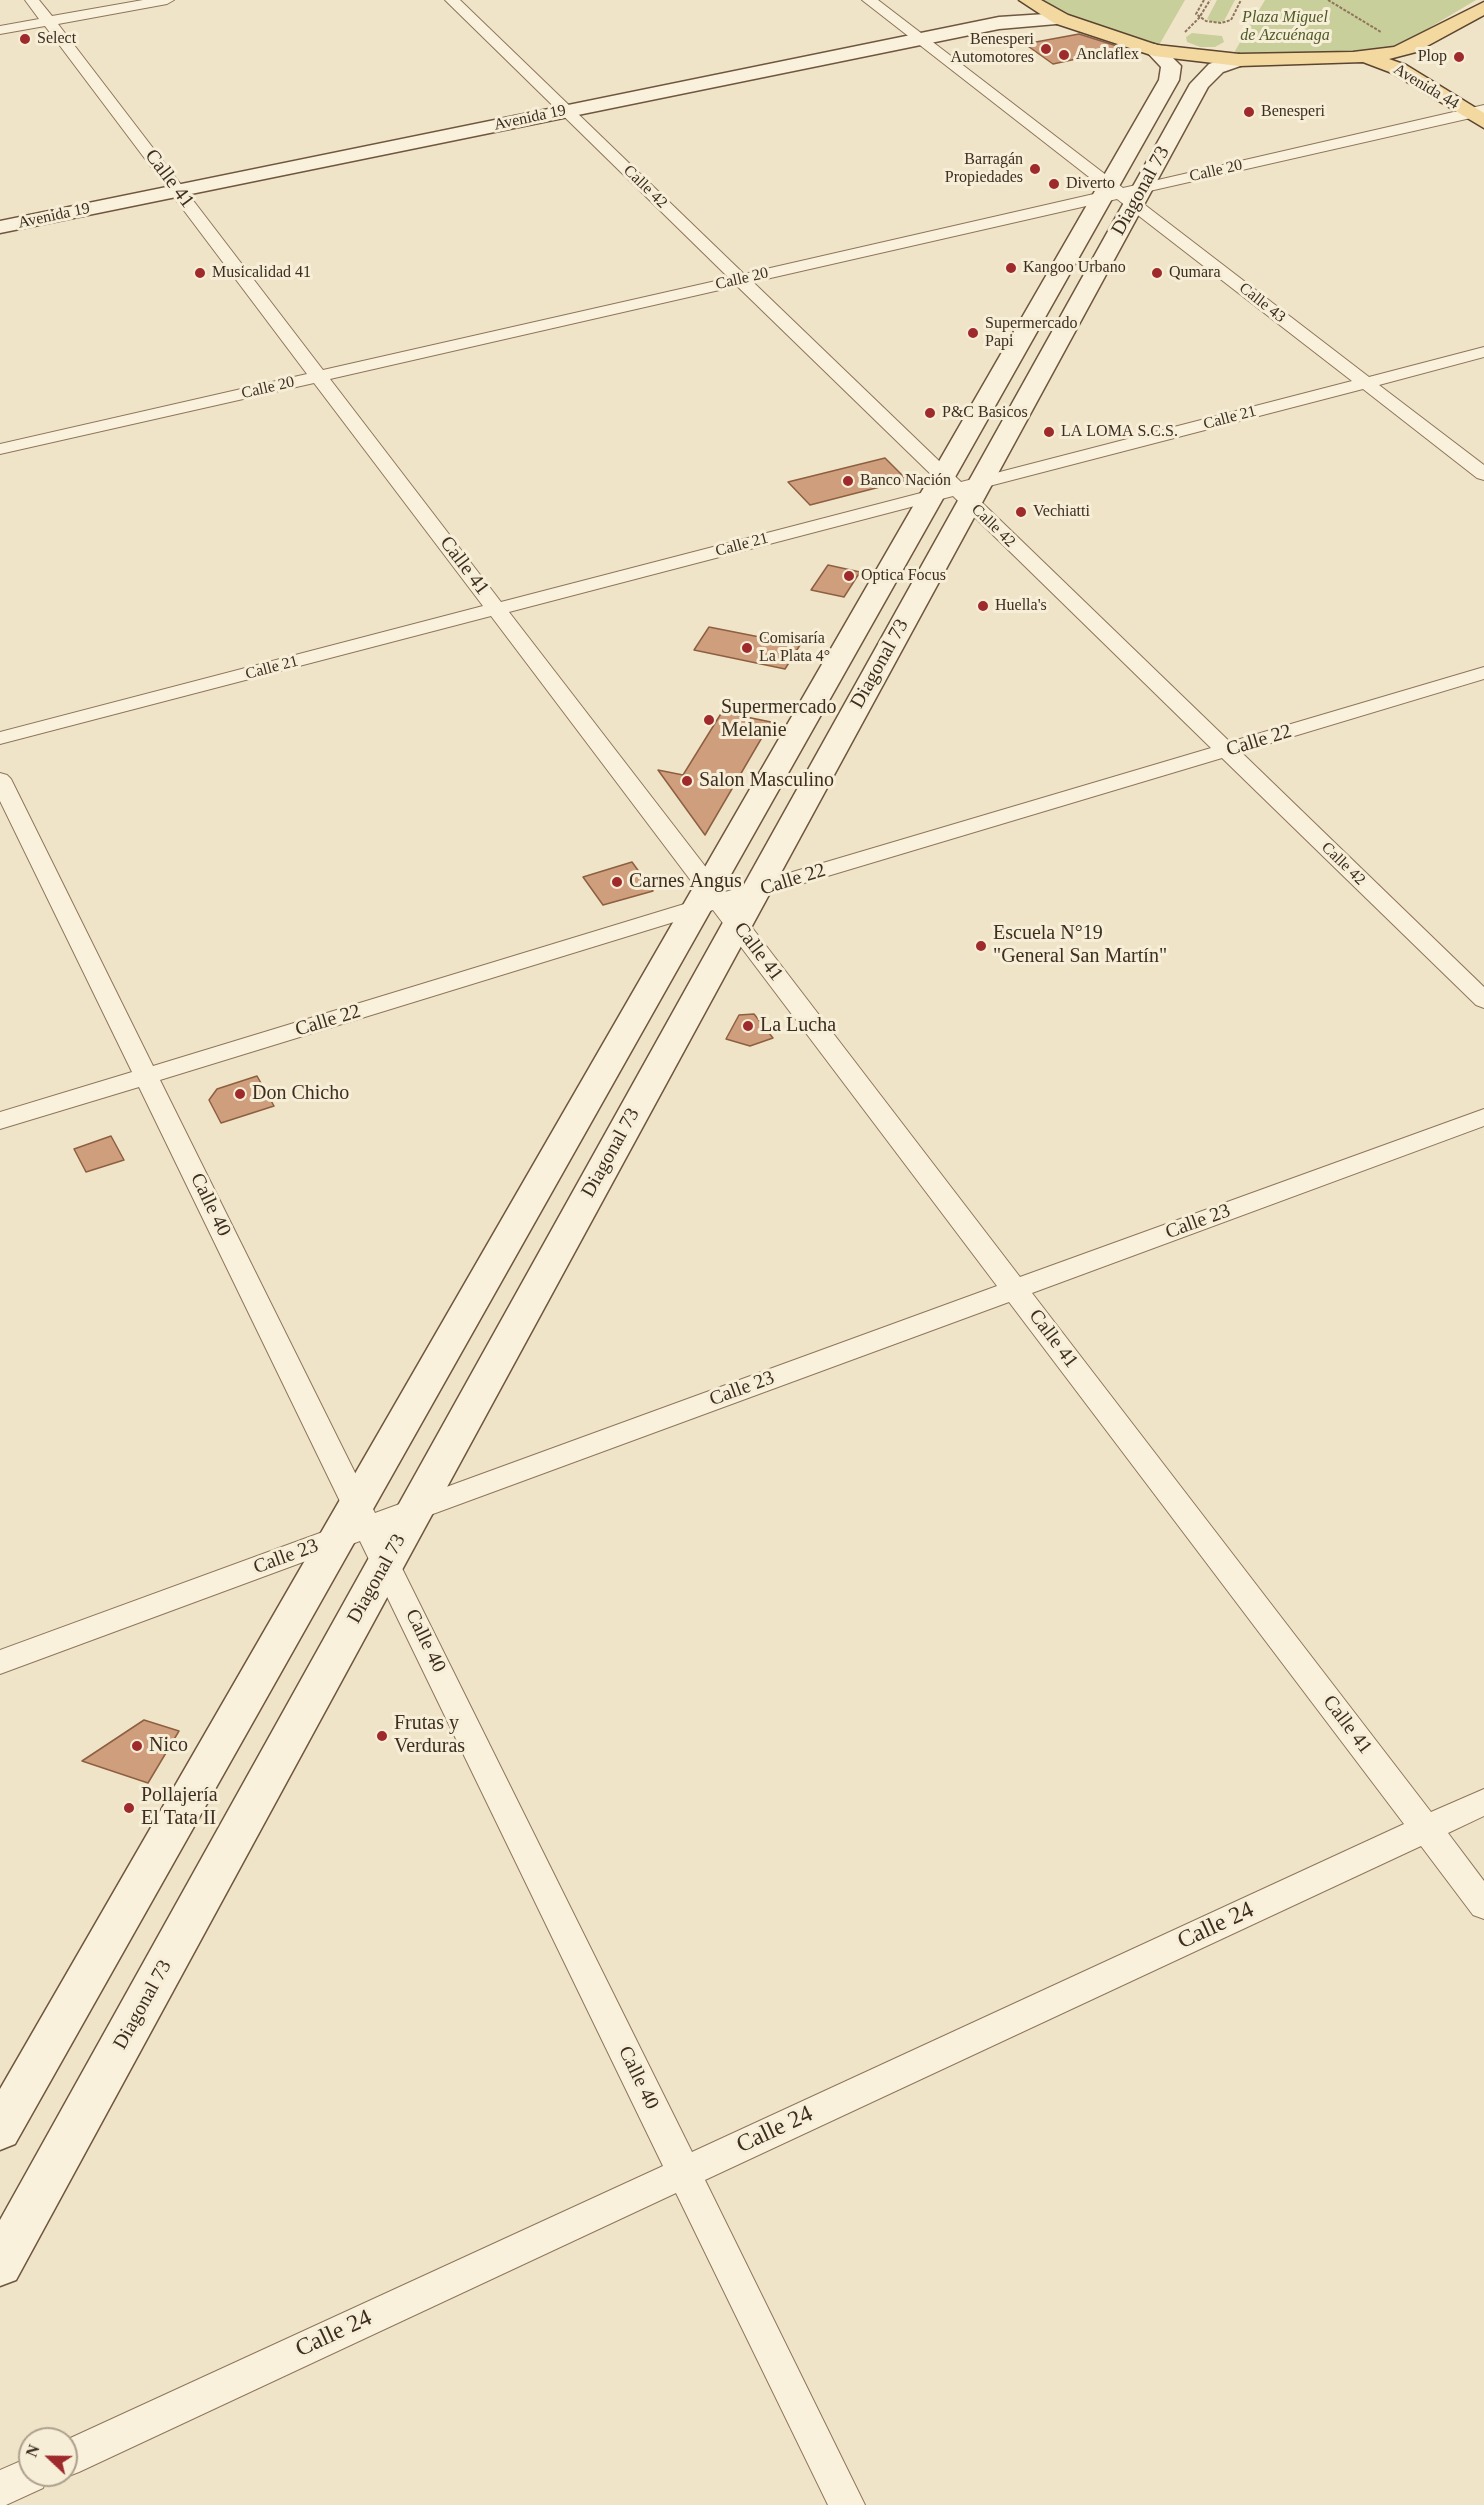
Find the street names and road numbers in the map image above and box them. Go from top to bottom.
street label: Avenida 44 [1390,60,1462,114]
street label: Avenida 19 [492,101,568,135]
street label: Diagonal 73 [1107,142,1175,240]
street label: Calle 41 [139,145,199,213]
street label: Calle 20 [1188,156,1244,186]
street label: Calle 42 [619,161,671,213]
street label: Avenida 19 [16,199,92,233]
street label: Calle 20 [714,264,770,294]
street label: Calle 43 [1235,279,1289,327]
street label: Calle 20 [240,373,296,403]
street label: Calle 21 [1202,402,1258,434]
street label: Calle 42 [967,500,1019,552]
street label: Calle 21 [714,529,770,561]
street label: Calle 41 [434,532,494,600]
street label: Diagonal 73 [846,615,914,713]
street label: Calle 21 [244,652,300,684]
street label: Calle 22 [1223,720,1295,762]
street label: Calle 42 [1317,838,1369,890]
street label: Calle 22 [757,859,829,901]
street label: Calle 41 [728,918,788,986]
street label: Calle 22 [292,1000,364,1042]
street label: Diagonal 73 [577,1104,645,1202]
street label: Calle 40 [184,1170,236,1240]
street label: Calle 23 [1162,1199,1234,1245]
street label: Calle 41 [1023,1305,1083,1373]
street label: Calle 23 [706,1366,778,1412]
street label: Diagonal 73 [343,1530,411,1628]
street label: Calle 23 [250,1534,322,1580]
street label: Calle 40 [399,1606,451,1676]
street label: Calle 41 [1317,1691,1377,1759]
street label: Calle 24 [1173,1896,1259,1956]
street label: Diagonal 73 [109,1956,177,2054]
street label: Calle 40 [612,2043,664,2113]
street label: Calle 24 [732,2100,818,2160]
street label: Calle 24 [291,2304,377,2364]

